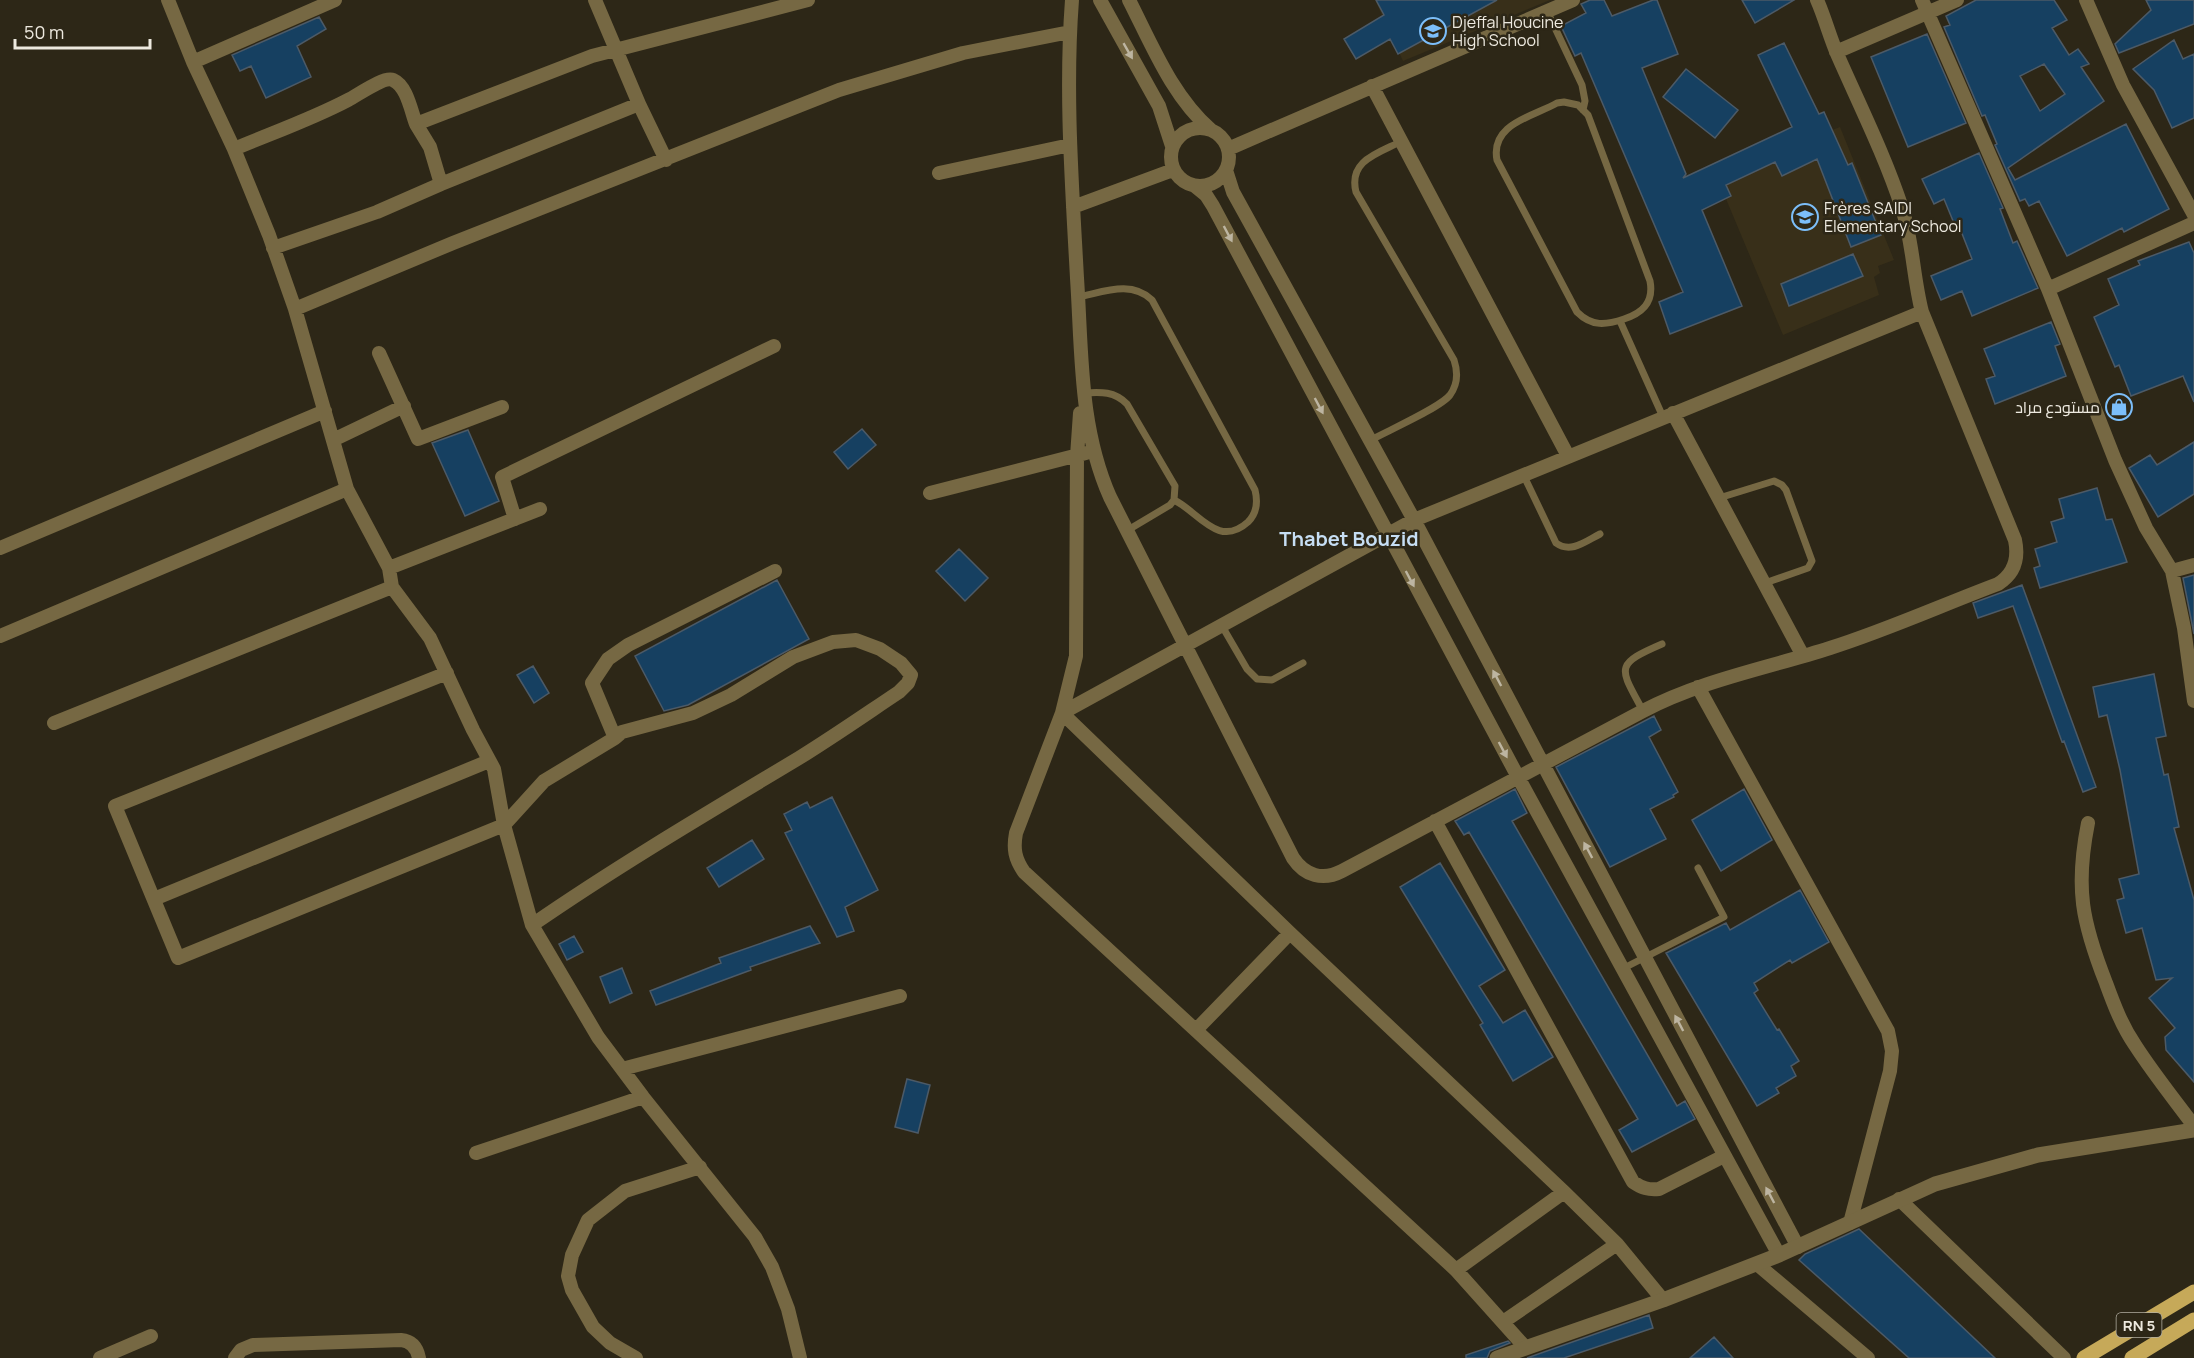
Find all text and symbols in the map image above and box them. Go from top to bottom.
place label: Djeffal Houcine High School [1452,11,1563,51]
scale bar [15,12,150,50]
school or university icon: Djeffal Houcine High School [1418,16,1448,46]
text: 50 m [24,20,64,44]
one-way arrow [1123,43,1134,59]
place label: Frères SAIDI Elementary School [1824,197,1962,237]
school or university icon: Frères SAIDI Elementary School [1790,202,1820,232]
one-way arrow [1223,226,1233,243]
shop icon: مستودع مراد [2104,392,2134,422]
place label: مستودع مراد [2015,396,2100,419]
one-way arrow [1314,398,1324,415]
district label: Thabet Bouzid [1279,525,1419,552]
one-way arrow [1405,570,1415,587]
one-way arrow [1492,669,1502,686]
one-way arrow [1498,742,1508,759]
one-way arrow [1583,842,1593,859]
one-way arrow [1674,1014,1684,1031]
one-way arrow [1765,1187,1775,1204]
road number: RN 5 [2116,1313,2162,1337]

